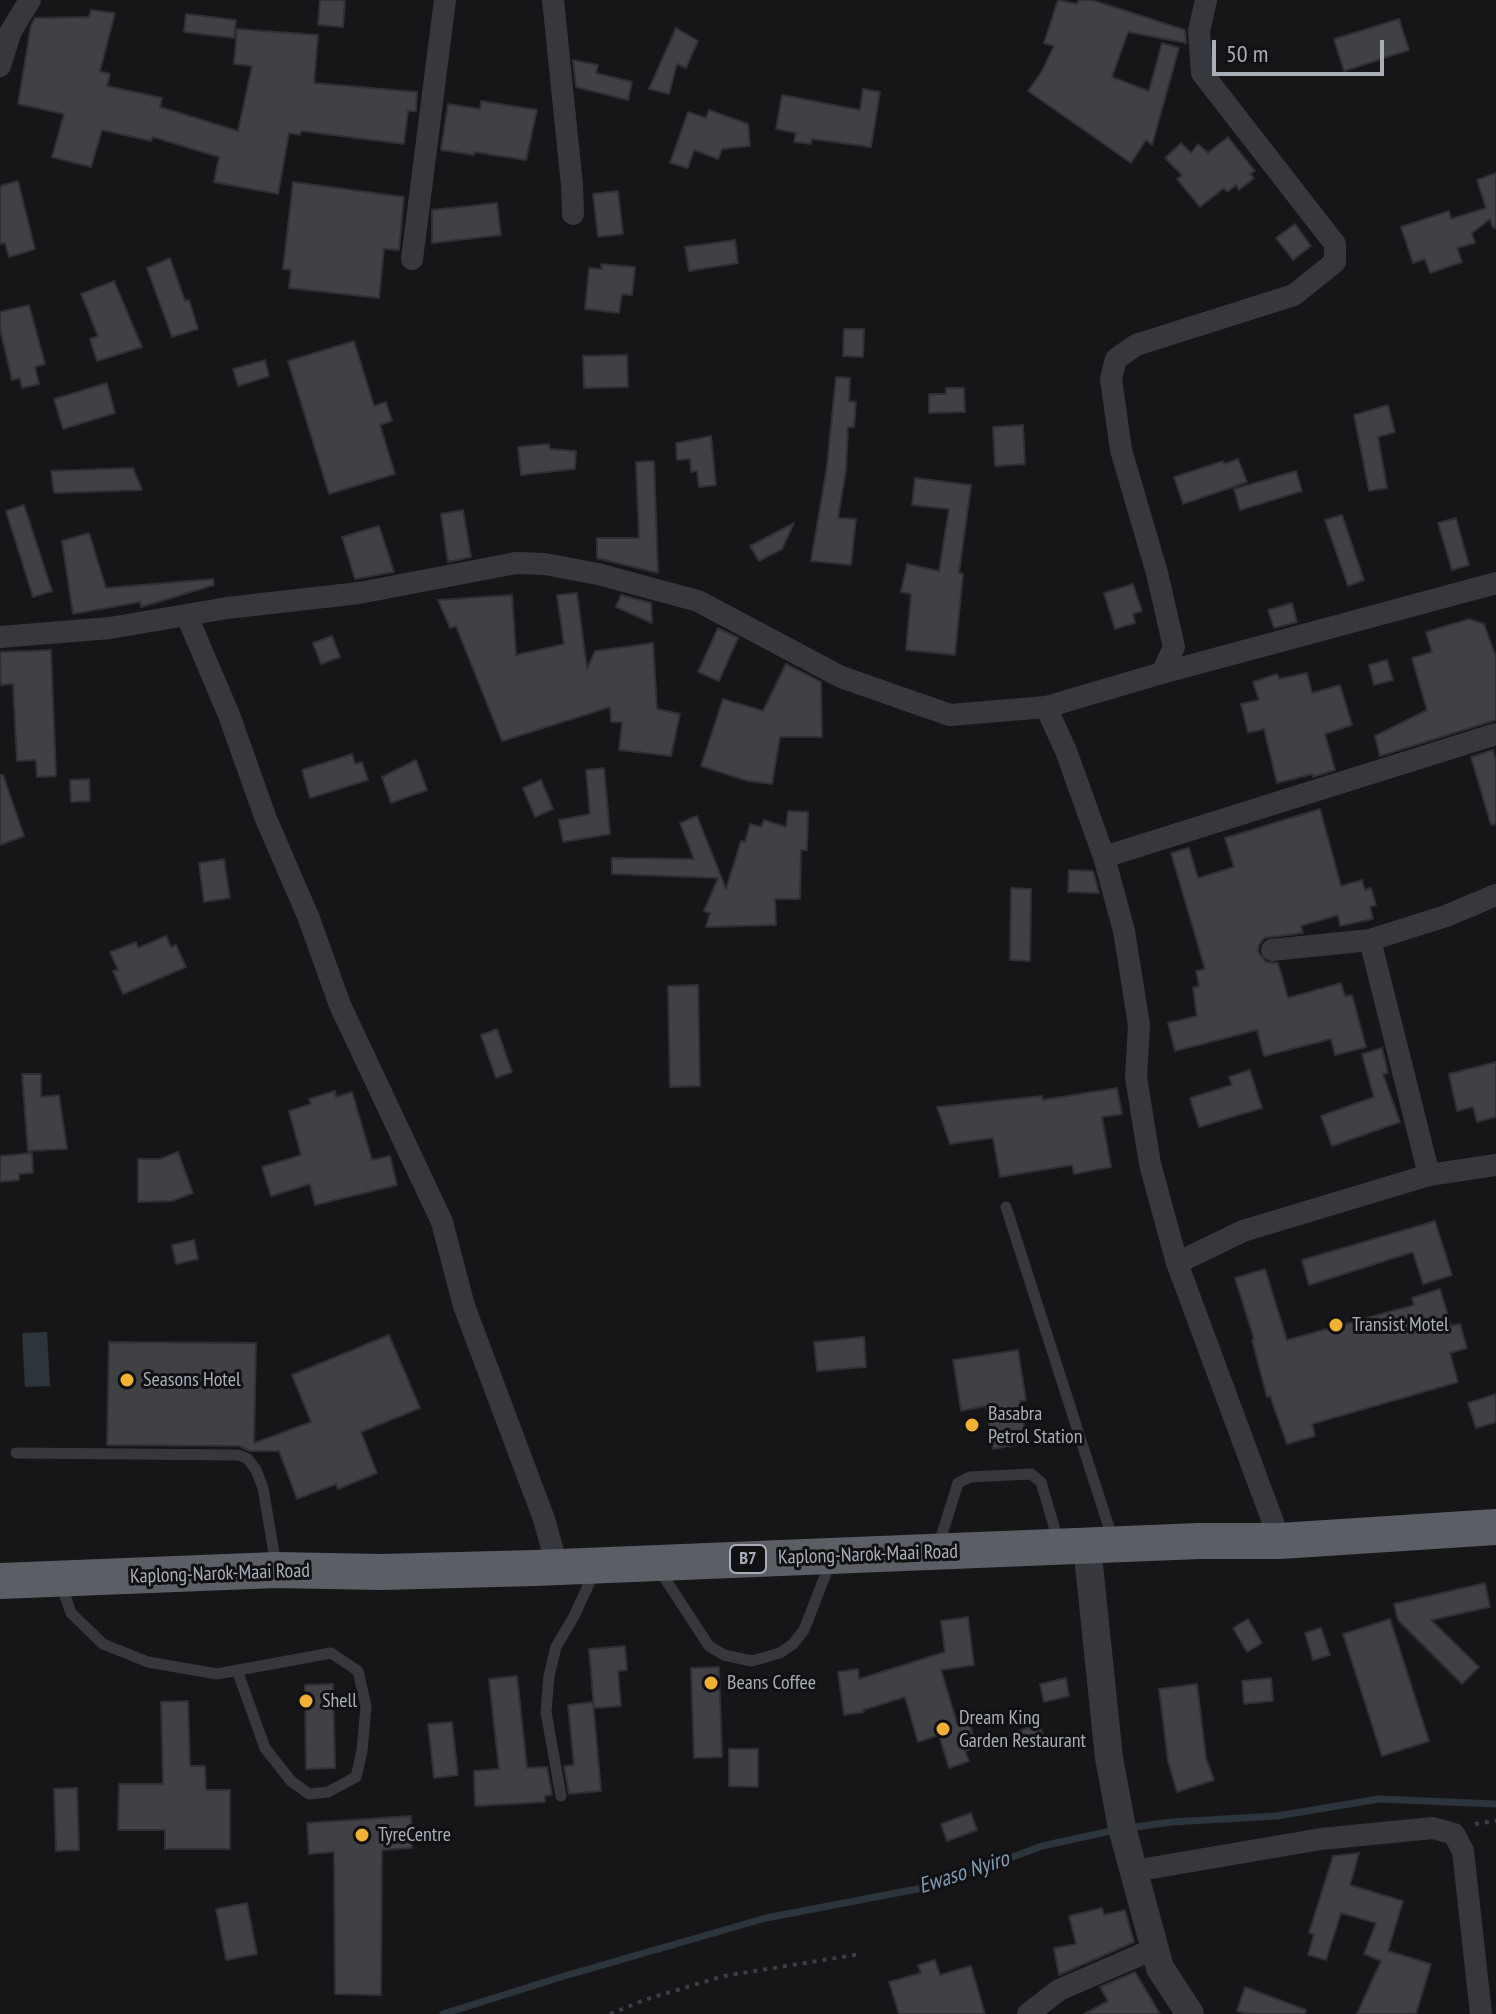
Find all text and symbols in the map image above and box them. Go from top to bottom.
scale bar [1216,24,1388,74]
text: 50 m [1226,38,1268,69]
place label: Transist Motel [1352,1313,1449,1337]
marker: Transist Motel [1327,1316,1345,1334]
place label: Seasons Hotel [143,1368,241,1392]
marker: Seasons Hotel [118,1371,136,1389]
place label: Basabra Petrol Station [988,1402,1083,1449]
marker: Basabra Petrol Station [963,1416,981,1434]
street label: Kaplong-Narok-Maai Road [778,1540,958,1570]
road number: B7 [730,1545,766,1573]
street label: Kaplong-Narok-Maai Road [130,1559,310,1589]
place label: Beans Coffee [727,1671,816,1695]
marker: Beans Coffee [702,1674,720,1692]
place label: Shell [322,1689,357,1713]
marker: Shell [297,1692,315,1710]
place label: Dream King Garden Restaurant [959,1706,1086,1753]
marker: Dream King Garden Restaurant [934,1720,952,1738]
place label: TyreCentre [378,1823,451,1847]
marker: TyreCentre [353,1826,371,1844]
water label: Ewaso Nyiro [916,1846,1012,1900]

